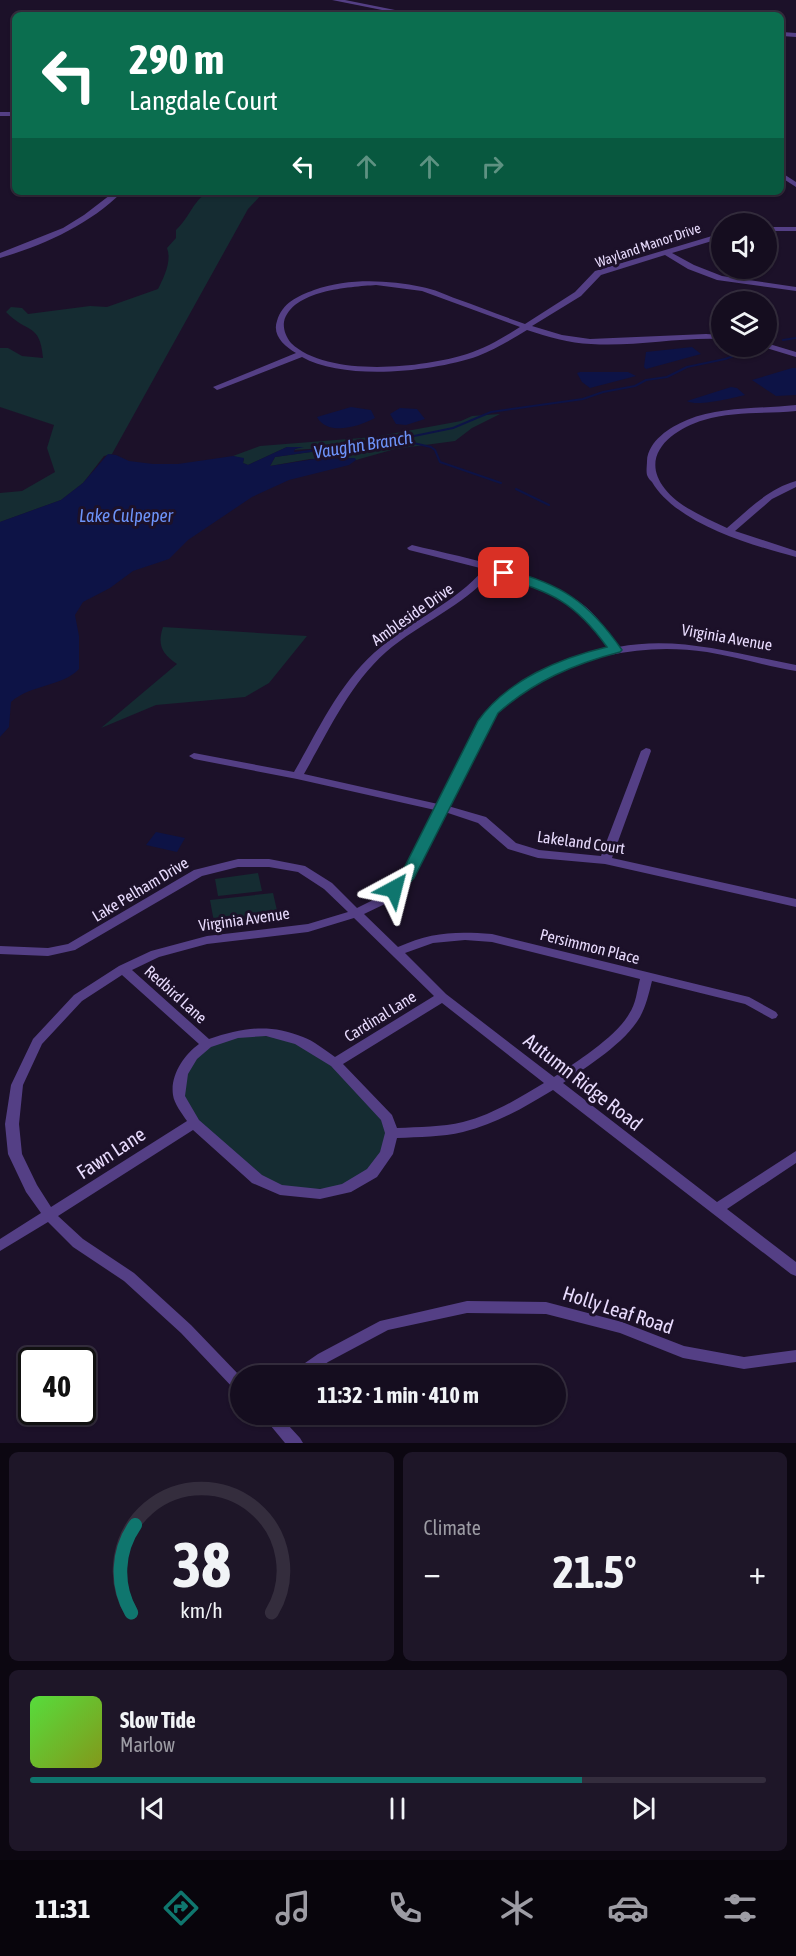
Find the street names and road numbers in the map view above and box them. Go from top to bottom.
street label: Wayland Manor Drive [593,220,703,270]
street label: Ambleside Drive [368,579,456,649]
street label: Virginia Avenue [680,620,774,655]
street label: Lakeland Court [536,827,626,857]
street label: Lake Pelham Drive [89,853,191,925]
street label: Virginia Avenue [197,904,291,935]
street label: Persimmon Place [538,925,642,967]
street label: Redbird Lane [141,961,211,1027]
street label: Cardinal Lane [341,987,419,1045]
street label: Autumn Ridge Road [519,1028,647,1135]
street label: Fawn Lane [72,1122,149,1183]
street label: Holly Leaf Road [560,1281,676,1338]

